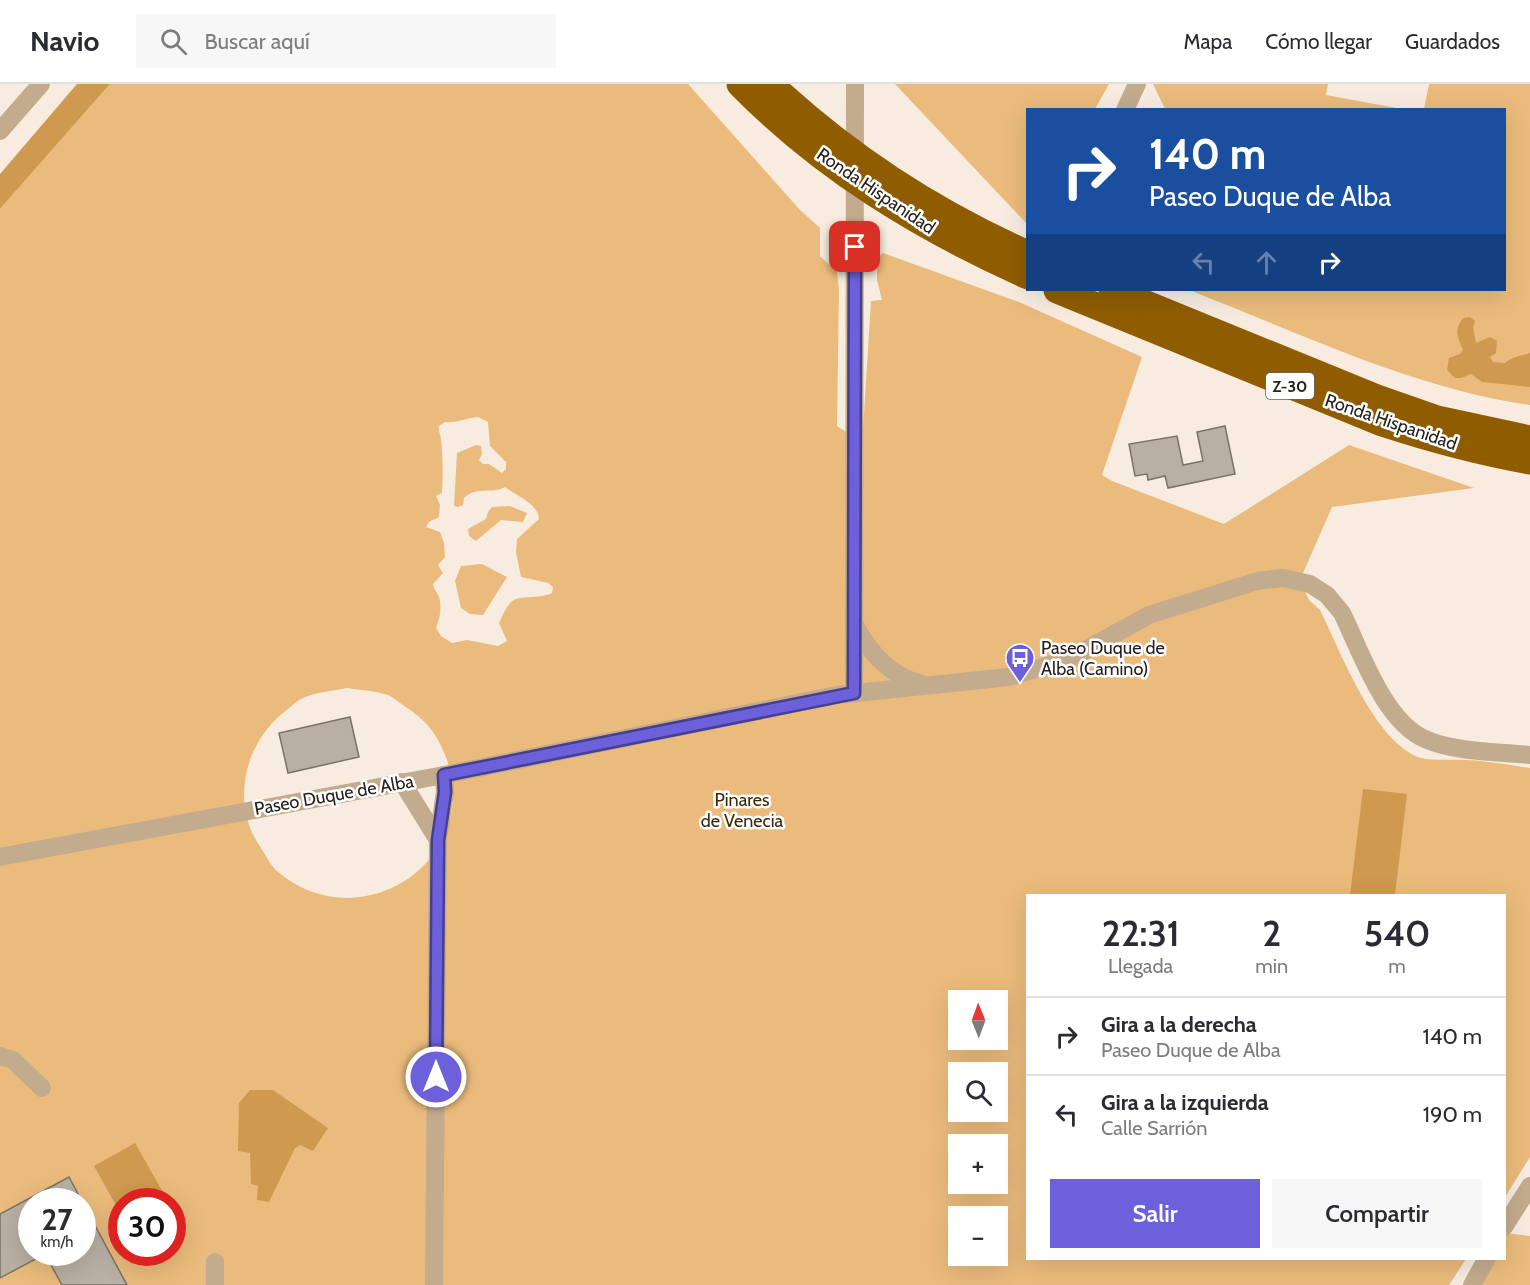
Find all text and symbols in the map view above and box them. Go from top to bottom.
search box [136,14,556,68]
text: Navio [30,24,100,58]
icon: search [157,25,190,58]
text: Buscar aquí [205,28,310,55]
text: Mapa [1184,29,1232,54]
text: Cómo llegar [1265,29,1372,54]
text: Guardados [1405,29,1500,54]
text: 140 m [1149,128,1266,180]
icon: right [1050,132,1128,210]
street label: Ronda Hispanidad [813,143,939,239]
text: Paseo Duque de Alba [1149,180,1391,213]
pin [829,221,880,272]
icon: arrive [838,230,871,263]
icon: left [1187,246,1220,279]
icon: ahead [1250,246,1283,279]
icon: right [1313,246,1346,279]
road number: Z-30 [1266,373,1314,399]
street label: Ronda Hispanidad [1322,389,1460,455]
place label: Paseo Duque de Alba (Camino) [1041,637,1165,680]
bus stop icon: Paseo Duque de Alba (Camino) [1004,642,1036,684]
street label: Paseo Duque de Alba [253,770,416,820]
park label: Pinares de Venecia [701,789,783,832]
text: 22:31 [1102,911,1180,955]
text: 2 [1262,911,1281,955]
text: 540 [1364,911,1430,955]
text: Llegada [1108,954,1173,978]
text: min [1255,954,1288,978]
text: m [1388,954,1406,978]
north arrow [948,990,1008,1050]
map controls [948,990,1008,1266]
text: Gira a la derecha [1101,1011,1257,1038]
icon: right [1050,1020,1083,1053]
text: 140 m [1423,1023,1482,1050]
text: Paseo Duque de Alba [1101,1038,1280,1062]
position arrow [404,1045,468,1109]
button: search [948,1062,1008,1122]
text: Gira a la izquierda [1101,1089,1269,1116]
icon: left [1050,1098,1083,1131]
text: 190 m [1423,1101,1482,1128]
text: Calle Sarrión [1101,1116,1207,1140]
button: + [948,1134,1008,1194]
button: Salir [1050,1179,1260,1248]
button: Compartir [1272,1179,1482,1248]
speed limit sign: 30 [108,1188,186,1266]
text: 27 [41,1201,73,1238]
button: − [948,1206,1008,1266]
text: km/h [41,1233,73,1251]

